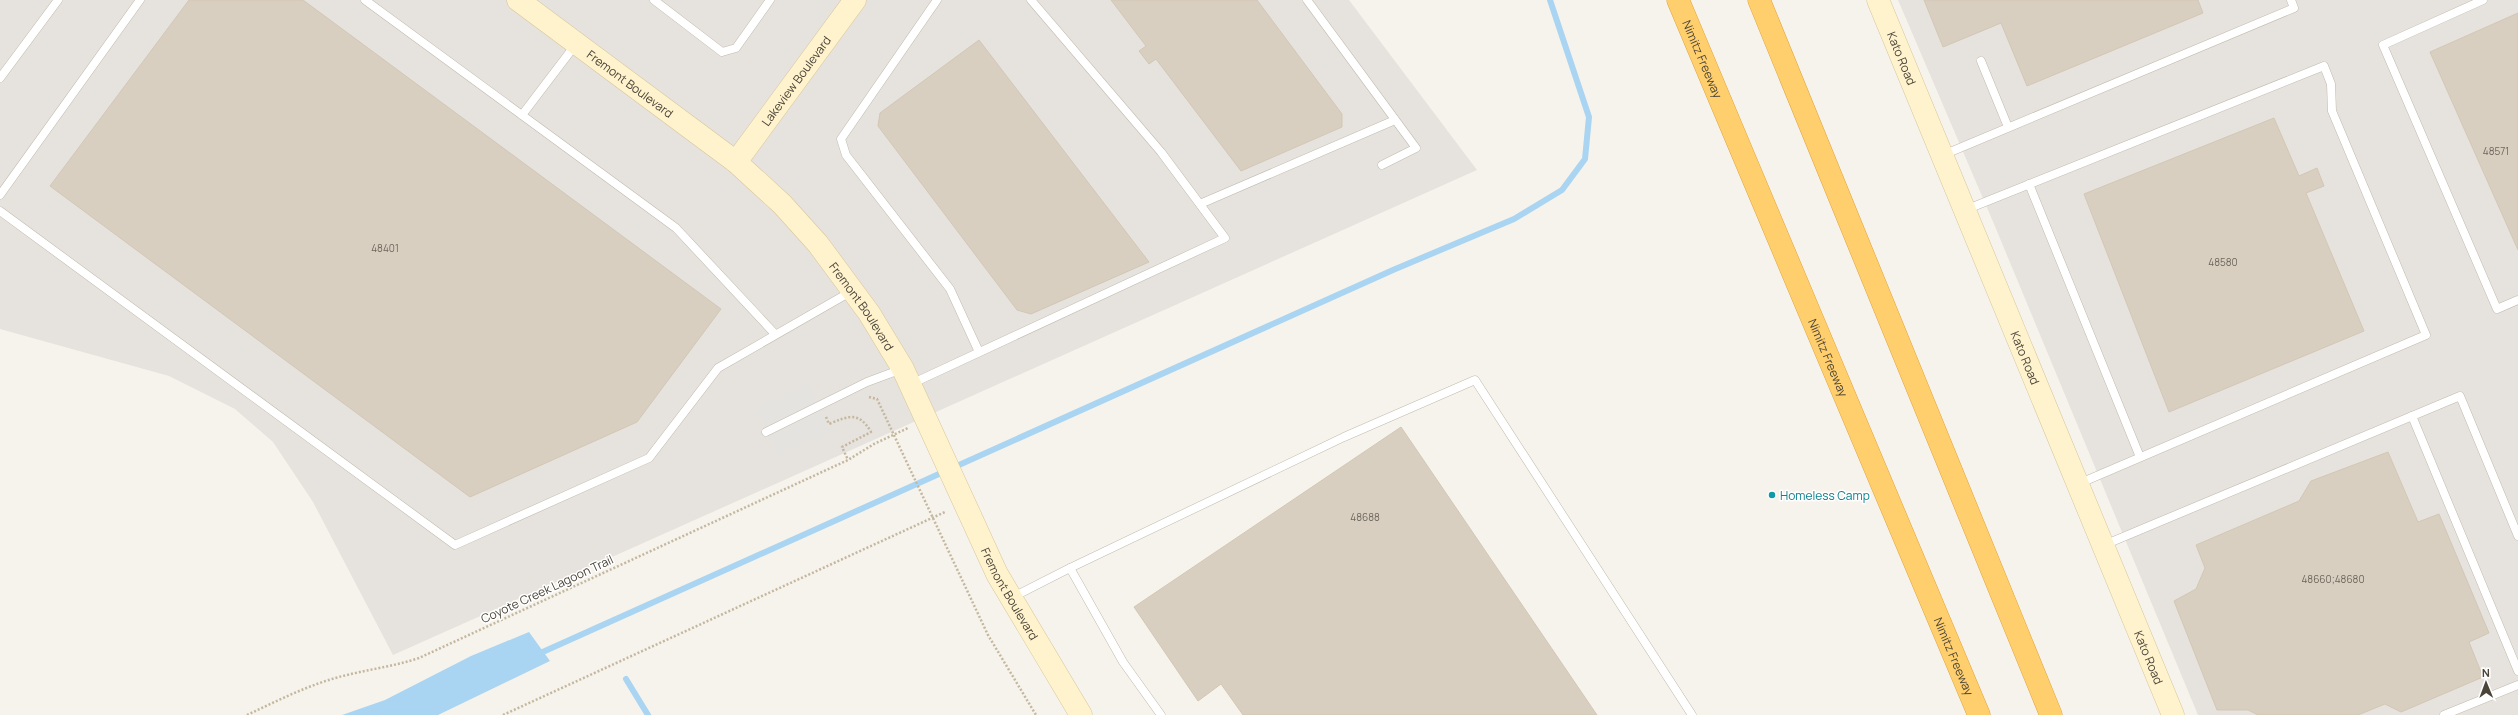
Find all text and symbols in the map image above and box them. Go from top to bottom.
street label: Nimitz Freeway [1679,17,1727,101]
street label: Kato Road [1883,29,1921,88]
street label: Lakeview Boulevard [757,32,835,129]
street label: Fremont Boulevard [584,46,677,121]
house number: 48571 [2483,144,2509,158]
house number: 48401 [371,241,399,255]
house number: 48580 [2208,255,2238,269]
street label: Fremont Boulevard [826,259,898,354]
street label: Nimitz Freeway [1805,316,1853,400]
street label: Kato Road [2007,328,2044,387]
place label: Homeless Camp [1780,487,1870,504]
marker: Homeless Camp [1767,490,1777,500]
house number: 48688 [1350,510,1380,524]
street label: Fremont Boulevard [977,545,1043,643]
street label: Coyote Creek Lagoon Trail [478,551,616,627]
house number: 48660;48680 [2301,572,2365,586]
street label: Nimitz Freeway [1930,615,1978,698]
street label: Kato Road [2131,628,2168,687]
north arrow [2466,663,2506,703]
text: N [2482,665,2490,680]

